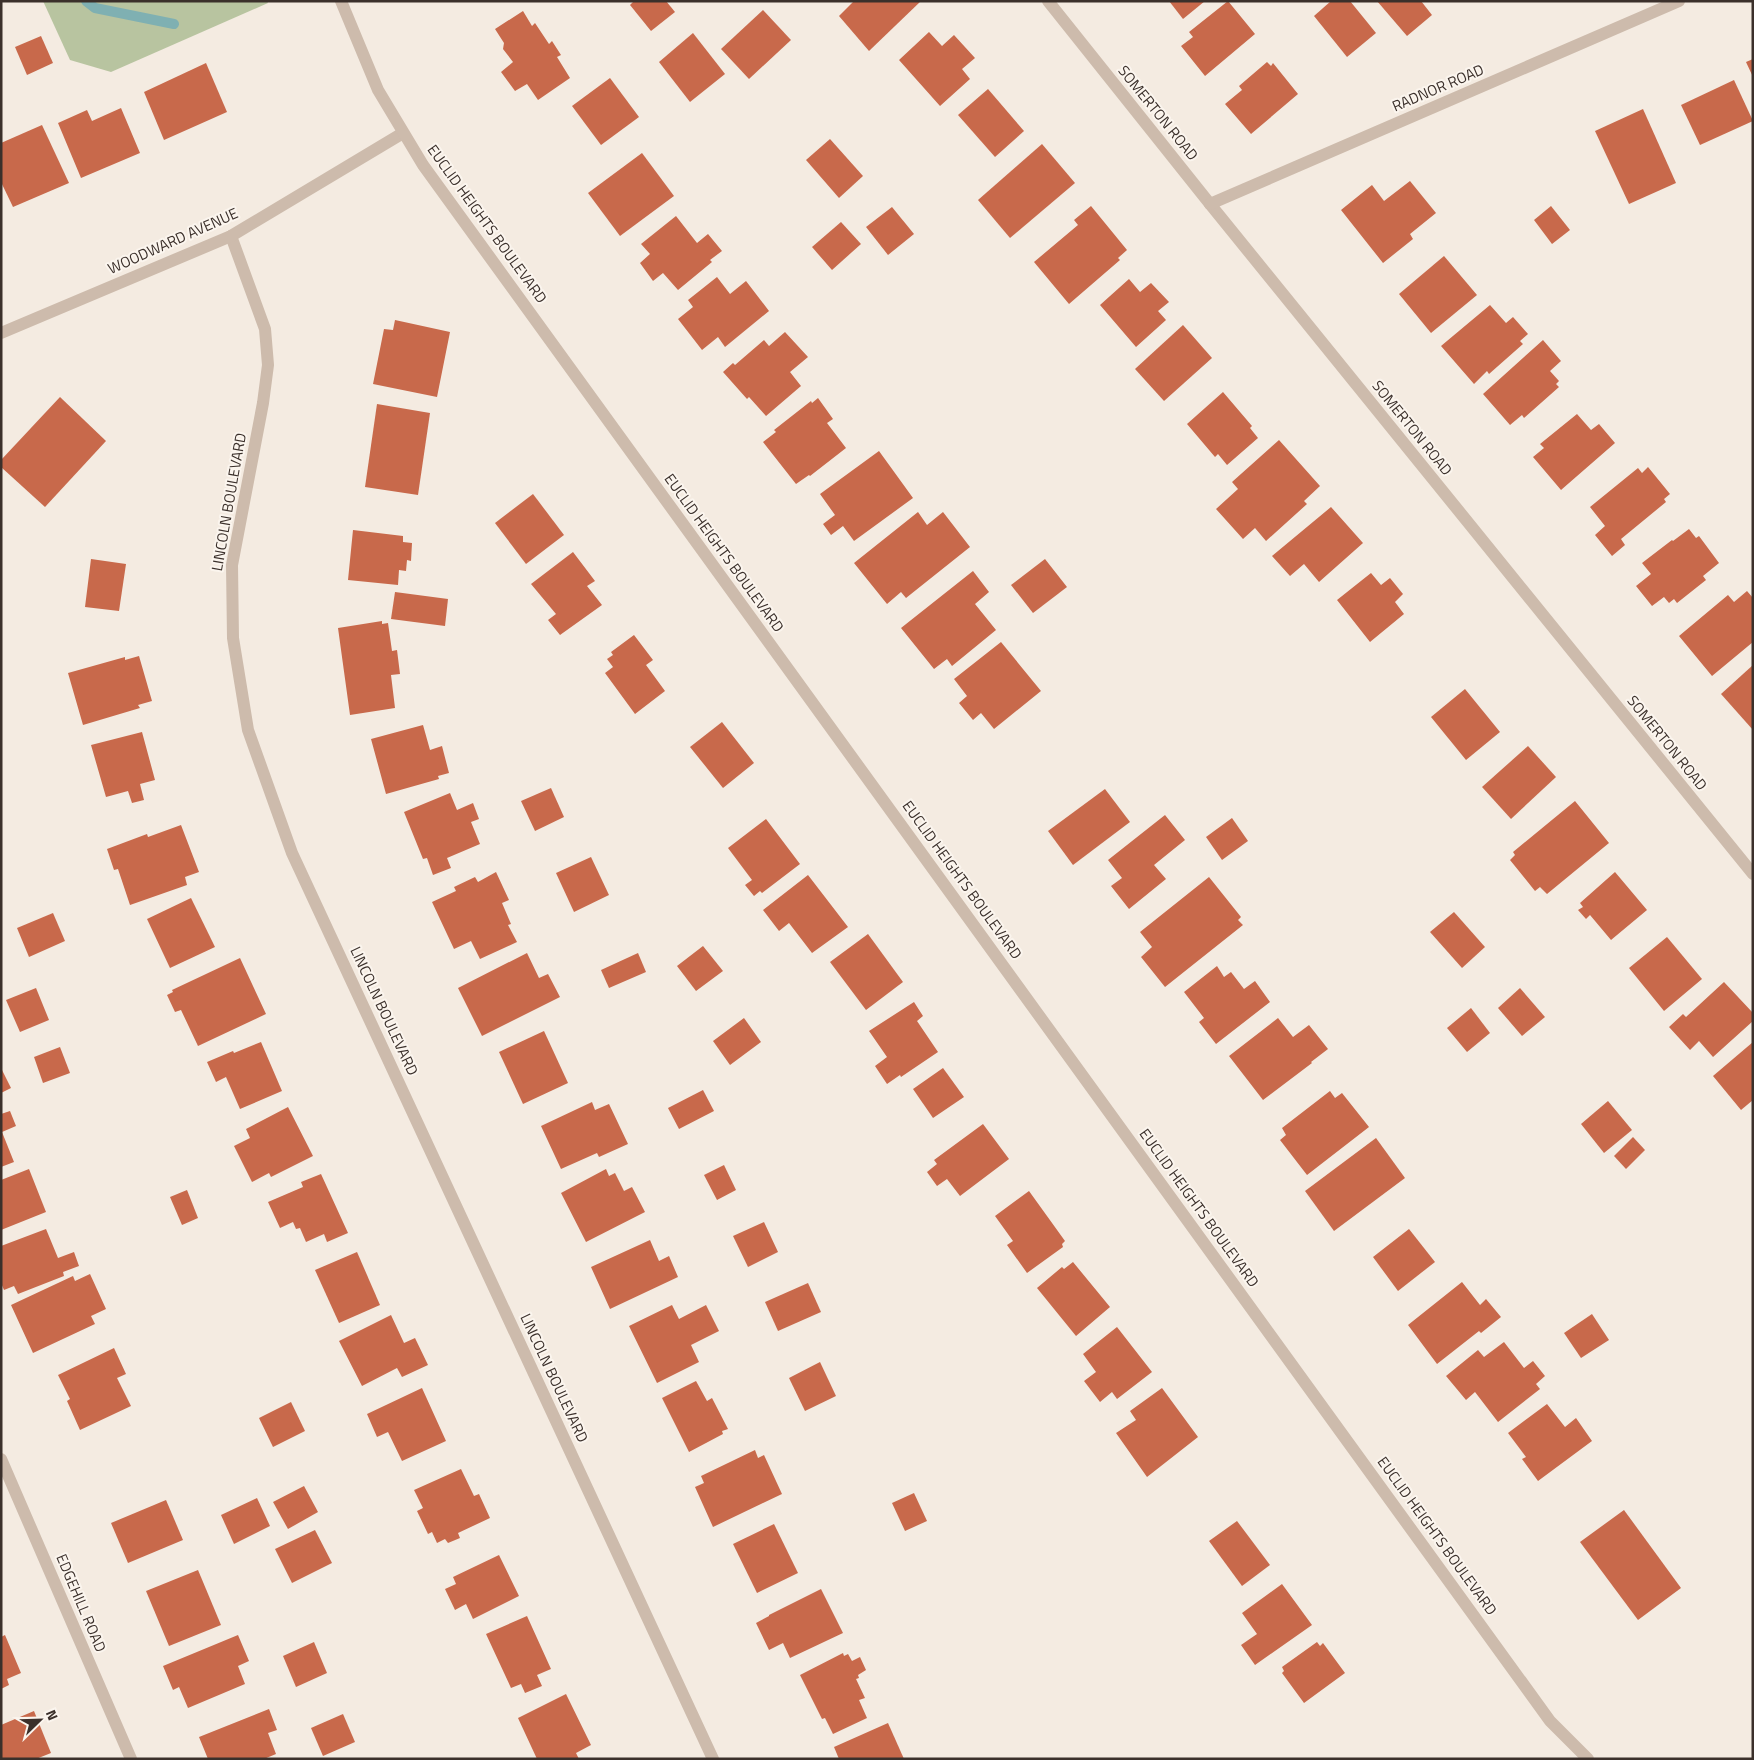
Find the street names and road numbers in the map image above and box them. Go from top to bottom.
street label: RADNOR ROAD [1388,58,1487,117]
street label: SOMERTON ROAD [1113,60,1204,165]
street label: EUCLID HEIGHTS BOULEVARD [422,140,553,308]
street label: WOODWARD AVENUE [104,201,242,280]
street label: SOMERTON ROAD [1367,375,1458,480]
street label: LINCOLN BOULEVARD [205,431,252,573]
street label: EUCLID HEIGHTS BOULEVARD [659,469,790,637]
street label: SOMERTON ROAD [1622,690,1713,795]
street label: EUCLID HEIGHTS BOULEVARD [897,796,1028,964]
street label: LINCOLN BOULEVARD [344,942,424,1079]
street label: EUCLID HEIGHTS BOULEVARD [1134,1124,1265,1292]
street label: LINCOLN BOULEVARD [514,1309,594,1446]
street label: EUCLID HEIGHTS BOULEVARD [1372,1452,1503,1620]
street label: EDGEHILL ROAD [50,1550,112,1655]

